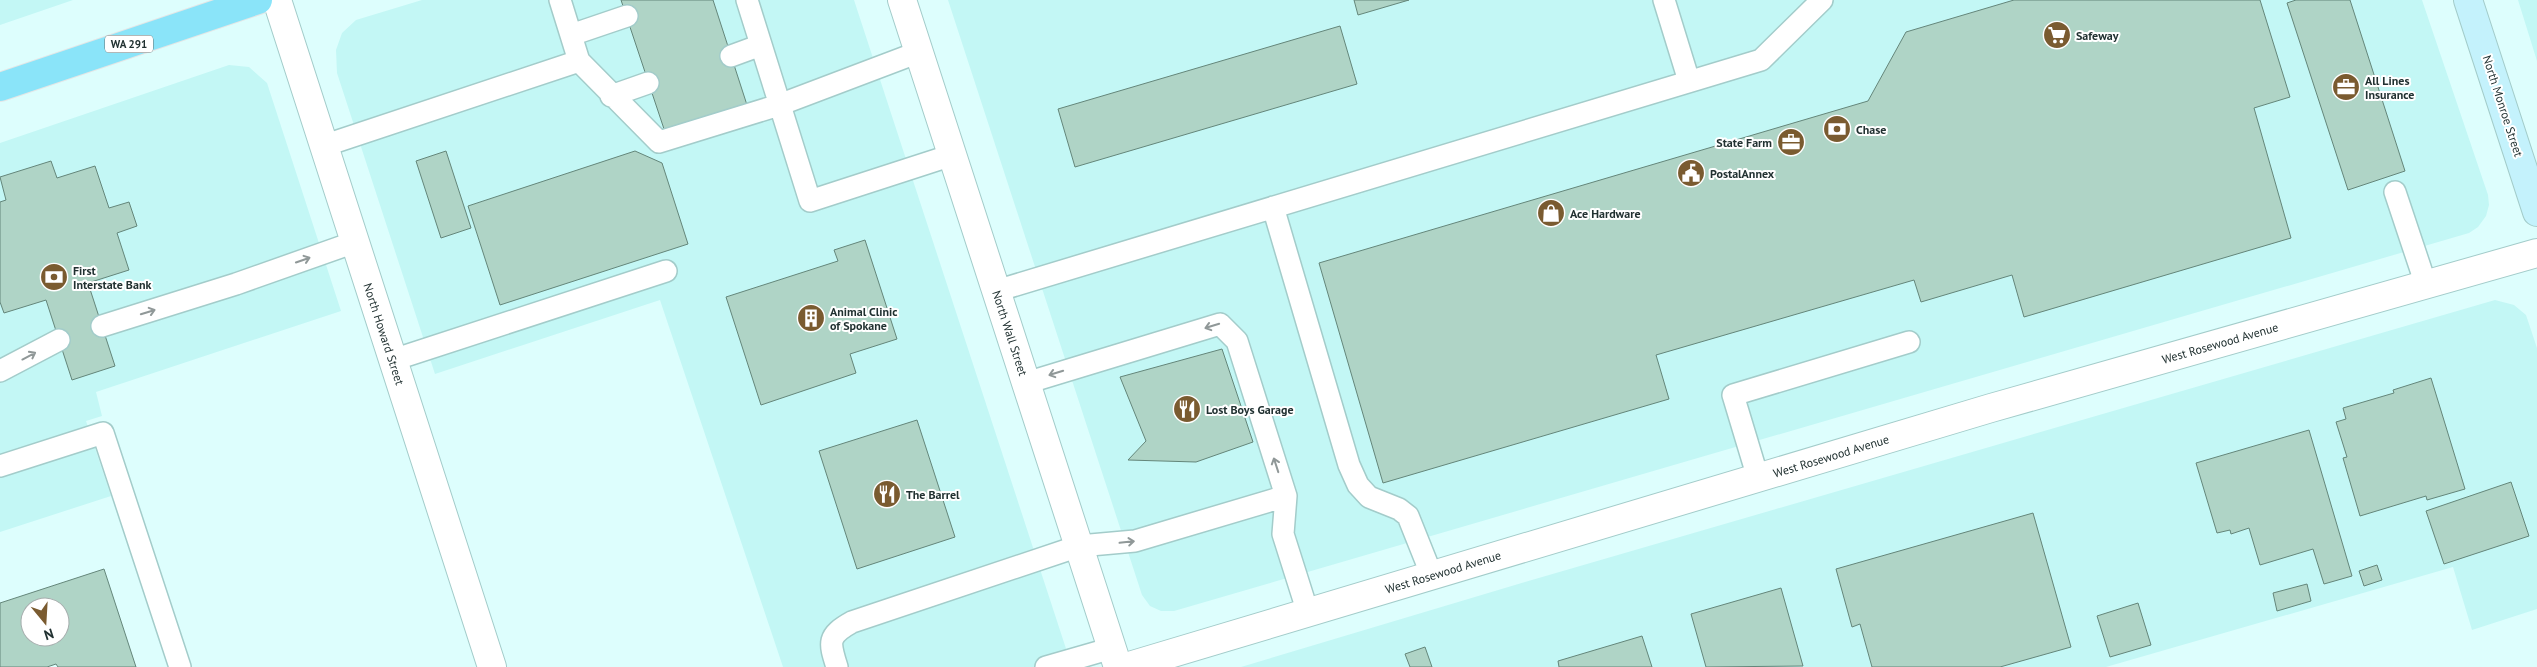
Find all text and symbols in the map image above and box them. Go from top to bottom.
supermarket icon: Safeway [2042,20,2072,50]
place label: Safeway [2076,28,2119,43]
road number: WA 291 [105,36,153,52]
street label: North Monroe Street [2480,53,2526,159]
office icon: All Lines Insurance [2331,72,2361,102]
place label: All Lines Insurance [2365,73,2414,102]
bank icon: Chase [1822,114,1852,144]
place label: Chase [1856,122,1886,137]
office icon: State Farm [1776,127,1806,157]
place label: State Farm [1716,135,1772,150]
public building icon: PostalAnnex [1676,158,1706,188]
place label: PostalAnnex [1710,166,1775,181]
shop icon: Ace Hardware [1536,198,1566,228]
place label: Ace Hardware [1570,206,1641,221]
one-way arrow [294,255,310,264]
bank icon: First Interstate Bank [39,262,69,292]
place label: First Interstate Bank [73,263,151,292]
street label: North Howard Street [360,281,408,387]
street label: North Wall Street [989,288,1031,378]
building icon: Animal Clinic of Spokane [796,303,826,333]
place label: Animal Clinic of Spokane [830,304,897,333]
one-way arrow [140,306,156,316]
street label: West Rosewood Avenue [2160,319,2280,367]
one-way arrow [1204,322,1220,332]
one-way arrow [22,351,37,361]
one-way arrow [1049,369,1065,379]
restaurant icon: Lost Boys Garage [1172,394,1202,424]
place label: Lost Boys Garage [1206,402,1294,417]
street label: West Rosewood Avenue [1771,431,1891,481]
one-way arrow [1270,457,1280,473]
restaurant icon: The Barrel [872,479,902,509]
place label: The Barrel [906,487,960,502]
one-way arrow [1119,537,1135,547]
street label: West Rosewood Avenue [1383,547,1503,597]
north arrow [20,597,70,647]
text: N [42,624,56,644]

